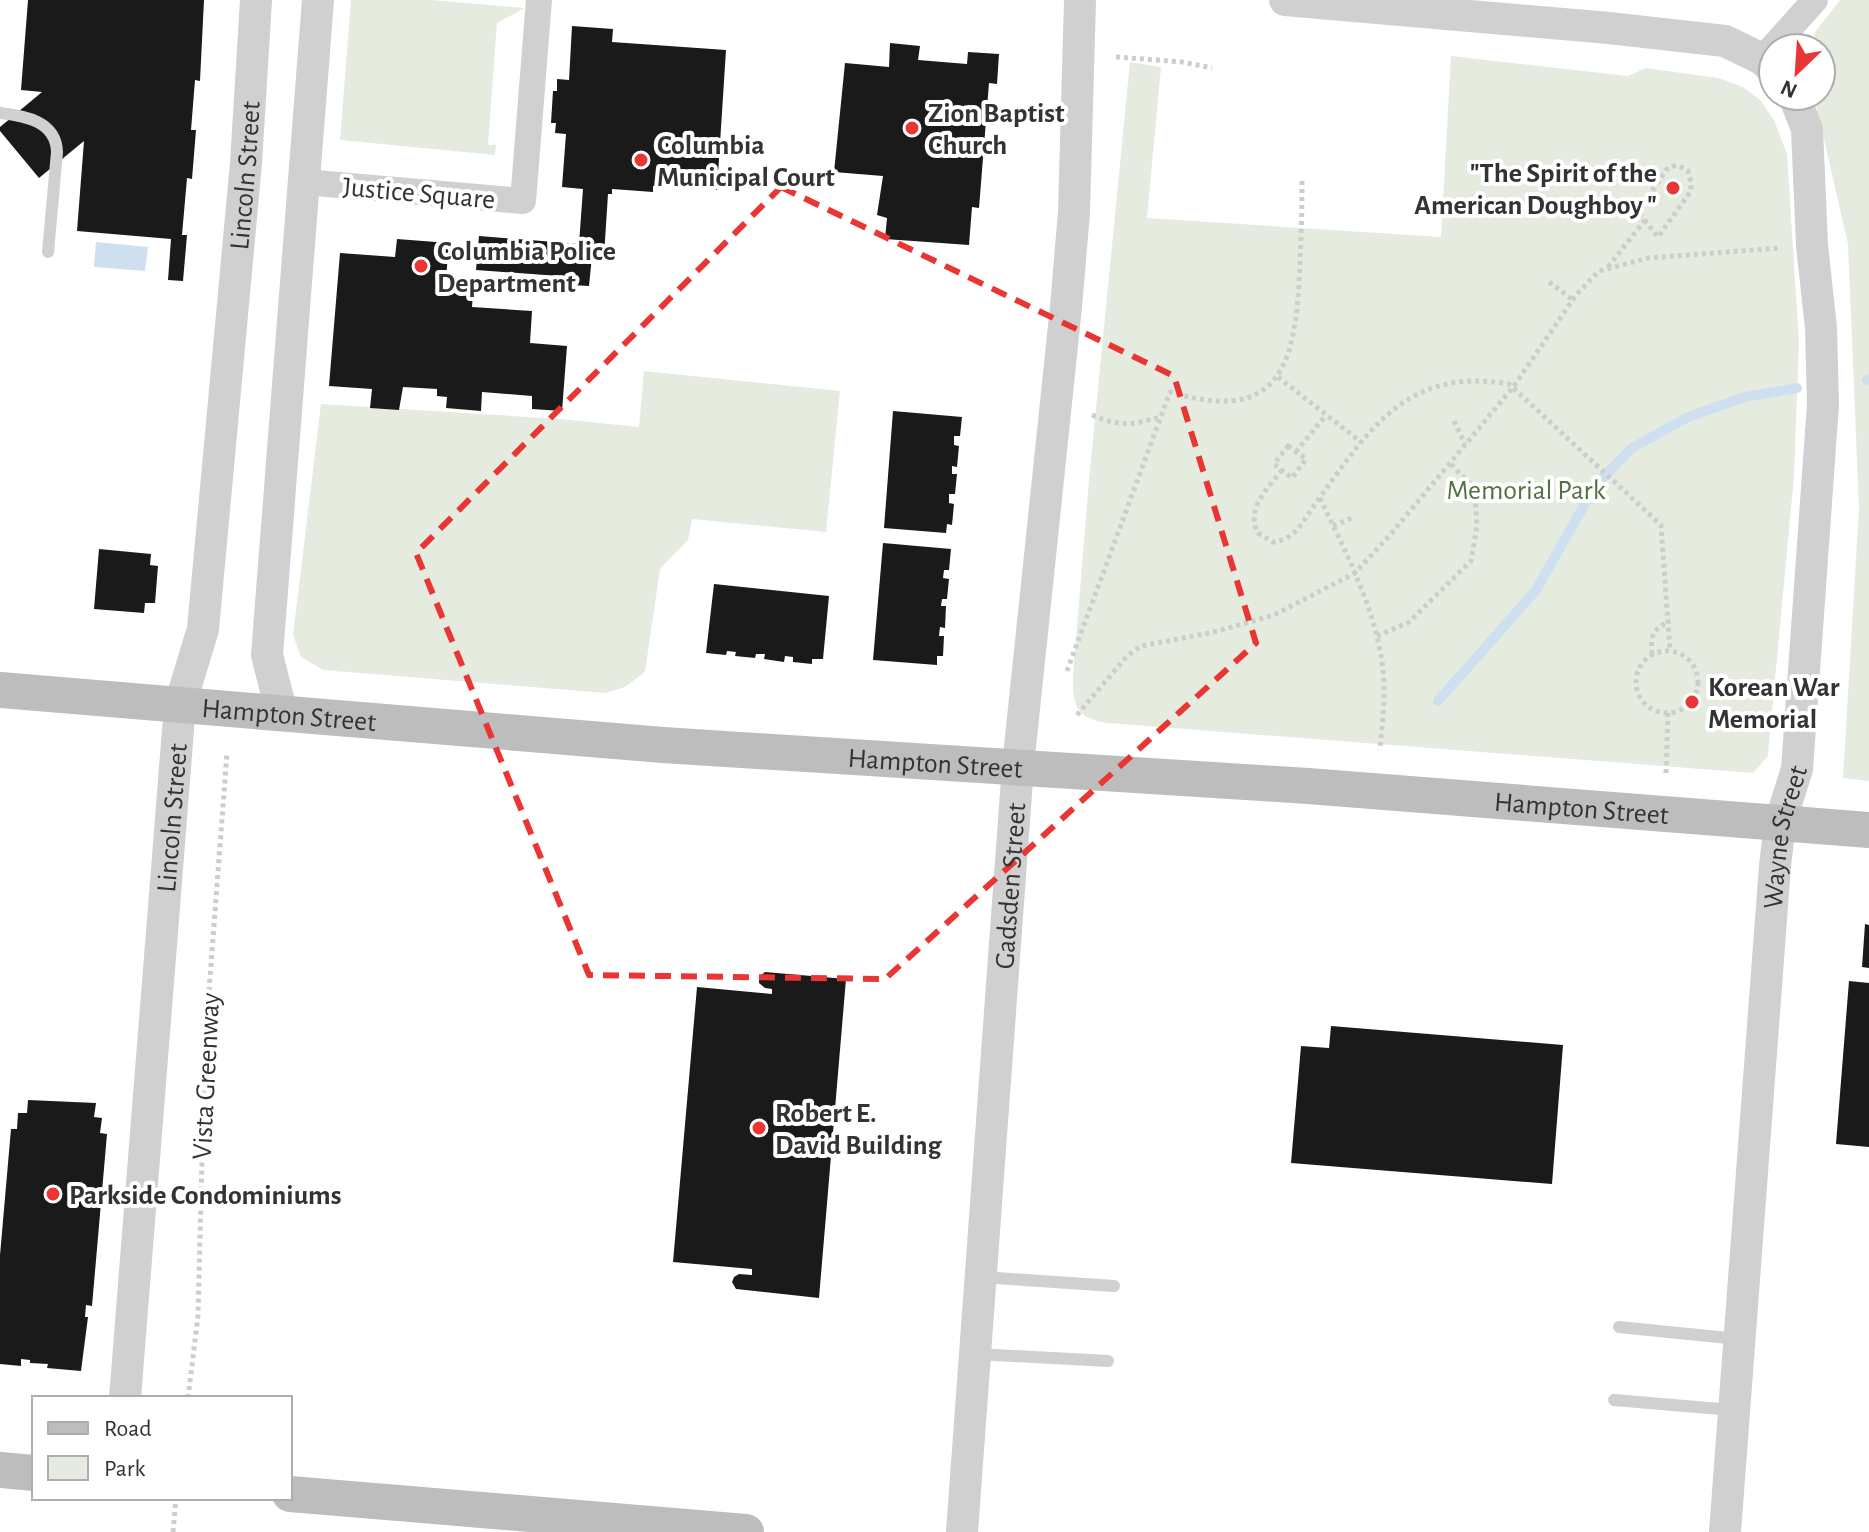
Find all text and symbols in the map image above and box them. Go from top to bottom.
north arrow [1757,32,1837,112]
text: N [1777,76,1801,102]
street label: Lincoln Street [226,100,266,251]
place label: Zion Baptist Church [928,100,1065,160]
marker: Zion Baptist Church [903,119,921,137]
place label: Columbia Municipal Court [657,132,835,192]
marker: Columbia Municipal Court [632,151,650,169]
place label: "The Spirit of the American Doughboy " [1414,160,1657,220]
street label: Justice Square [341,173,496,215]
marker: "The Spirit of the American Doughboy " [1664,179,1682,197]
place label: Columbia Police Department [437,238,616,298]
marker: Columbia Police Department [412,257,430,275]
park label: Memorial Park [1447,477,1606,505]
place label: Korean War Memorial [1708,674,1840,734]
marker: Korean War Memorial [1683,693,1701,711]
street label: Hampton Street [200,695,377,737]
street label: Lincoln Street [153,742,193,894]
street label: Hampton Street [847,745,1023,784]
street label: Wayne Street [1760,762,1813,910]
street label: Hampton Street [1493,789,1670,830]
street label: Gadsden Street [991,802,1031,970]
street label: Vista Greenway [189,992,225,1160]
place label: Robert E. David Building [775,1100,943,1160]
marker: Robert E. David Building [750,1119,768,1137]
place label: Parkside Condominiums [69,1182,341,1210]
marker: Parkside Condominiums [44,1185,62,1203]
legend [32,1396,292,1500]
text: Road [104,1417,152,1441]
text: Park [104,1457,145,1481]

